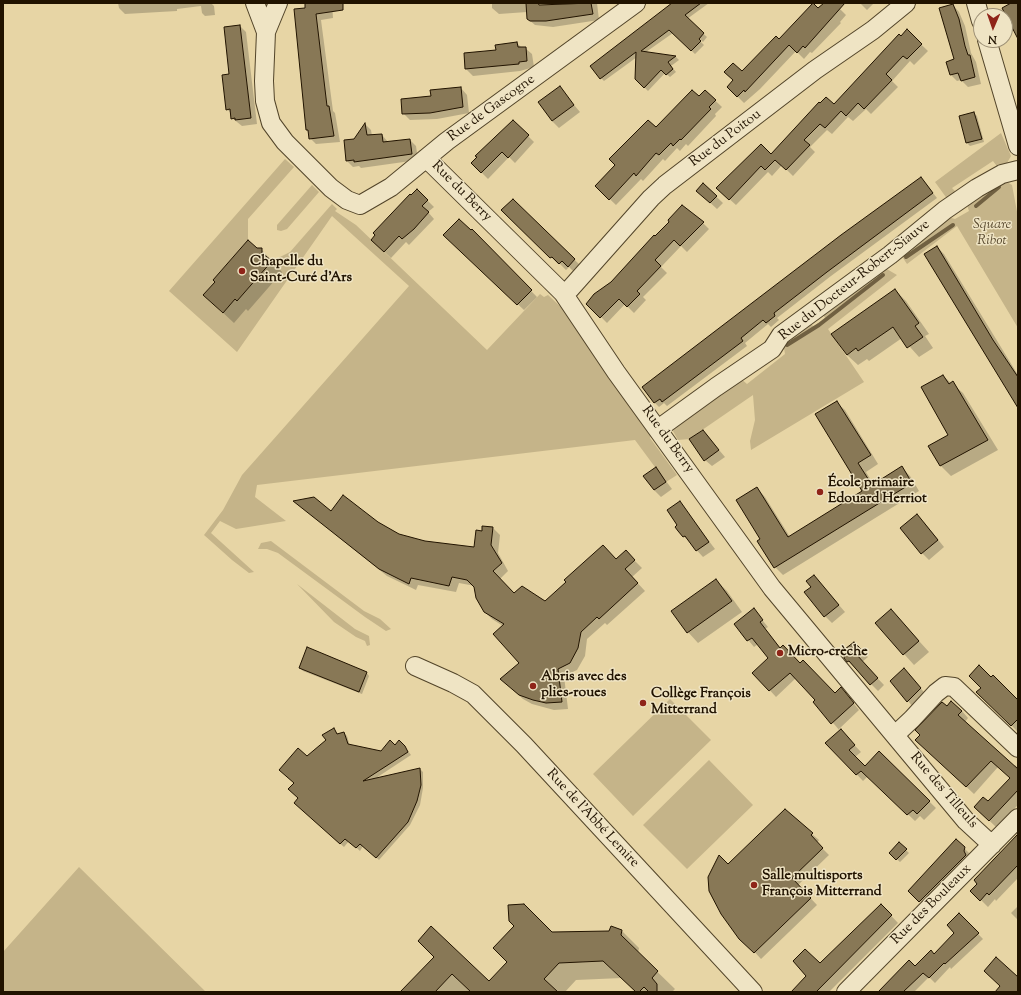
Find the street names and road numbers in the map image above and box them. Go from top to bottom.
street label: Rue de Gascogne [445,72,539,146]
street label: Rue du Poitou [687,107,765,171]
street label: Rue du Berry [427,158,495,226]
street label: Rue du Docteur-Robert-Siauve [776,217,934,345]
street label: Rue du Berry [637,403,697,477]
street label: Rue des Tilleuls [906,750,980,832]
street label: Rue de l'Abbé Lemire [542,766,642,872]
street label: Rue des Bouleaux [888,861,976,949]

